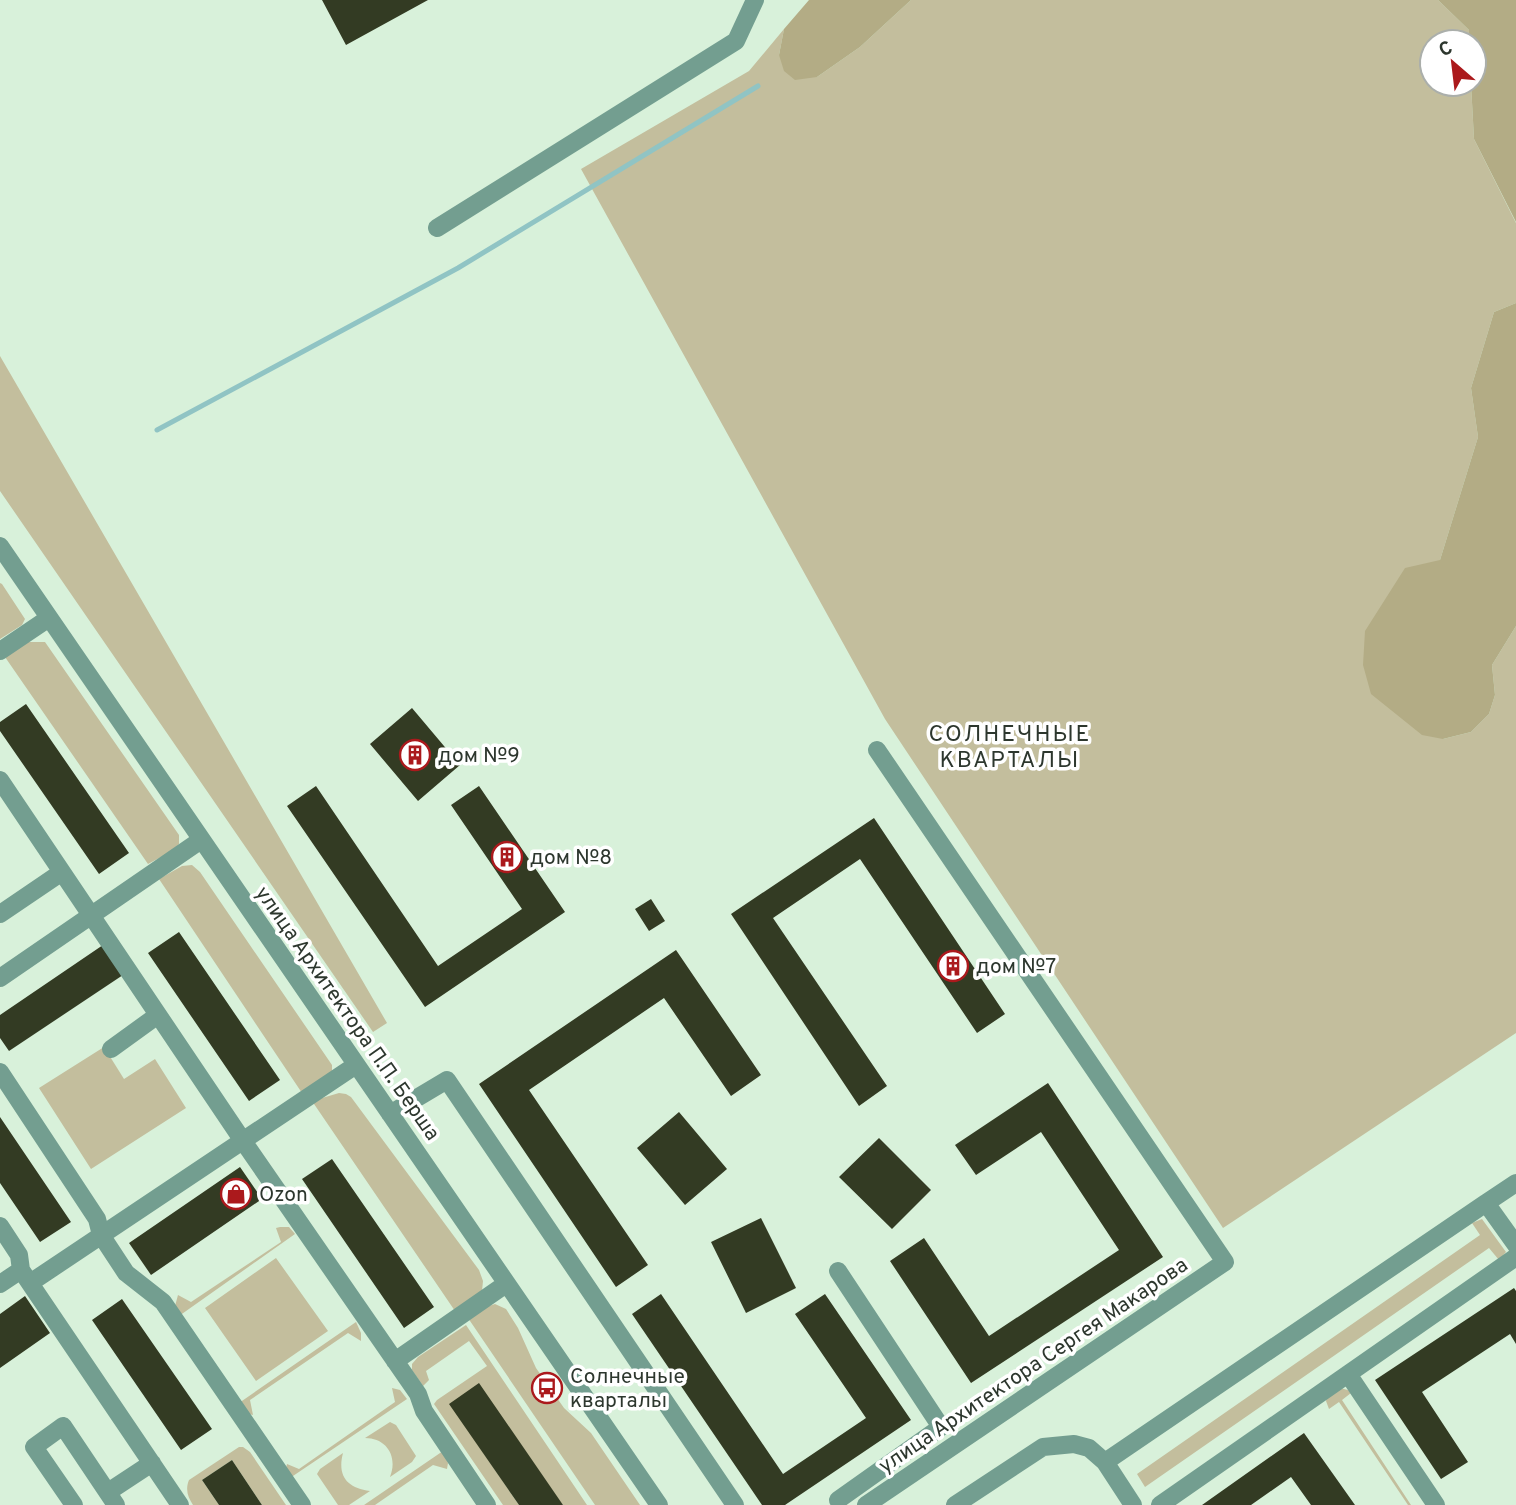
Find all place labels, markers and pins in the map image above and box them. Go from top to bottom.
building icon: дом №9 [398,738,432,772]
place label: дом №9 [438,743,520,770]
building icon: дом №8 [490,840,524,874]
place label: дом №8 [530,845,612,872]
building icon: дом №7 [936,949,970,983]
place label: дом №7 [976,954,1056,981]
shop icon: Ozon [219,1177,253,1211]
place label: Ozon [259,1182,308,1209]
place label: Солнечные кварталы [570,1364,685,1415]
bus stop icon: Солнечные кварталы [530,1371,564,1405]

